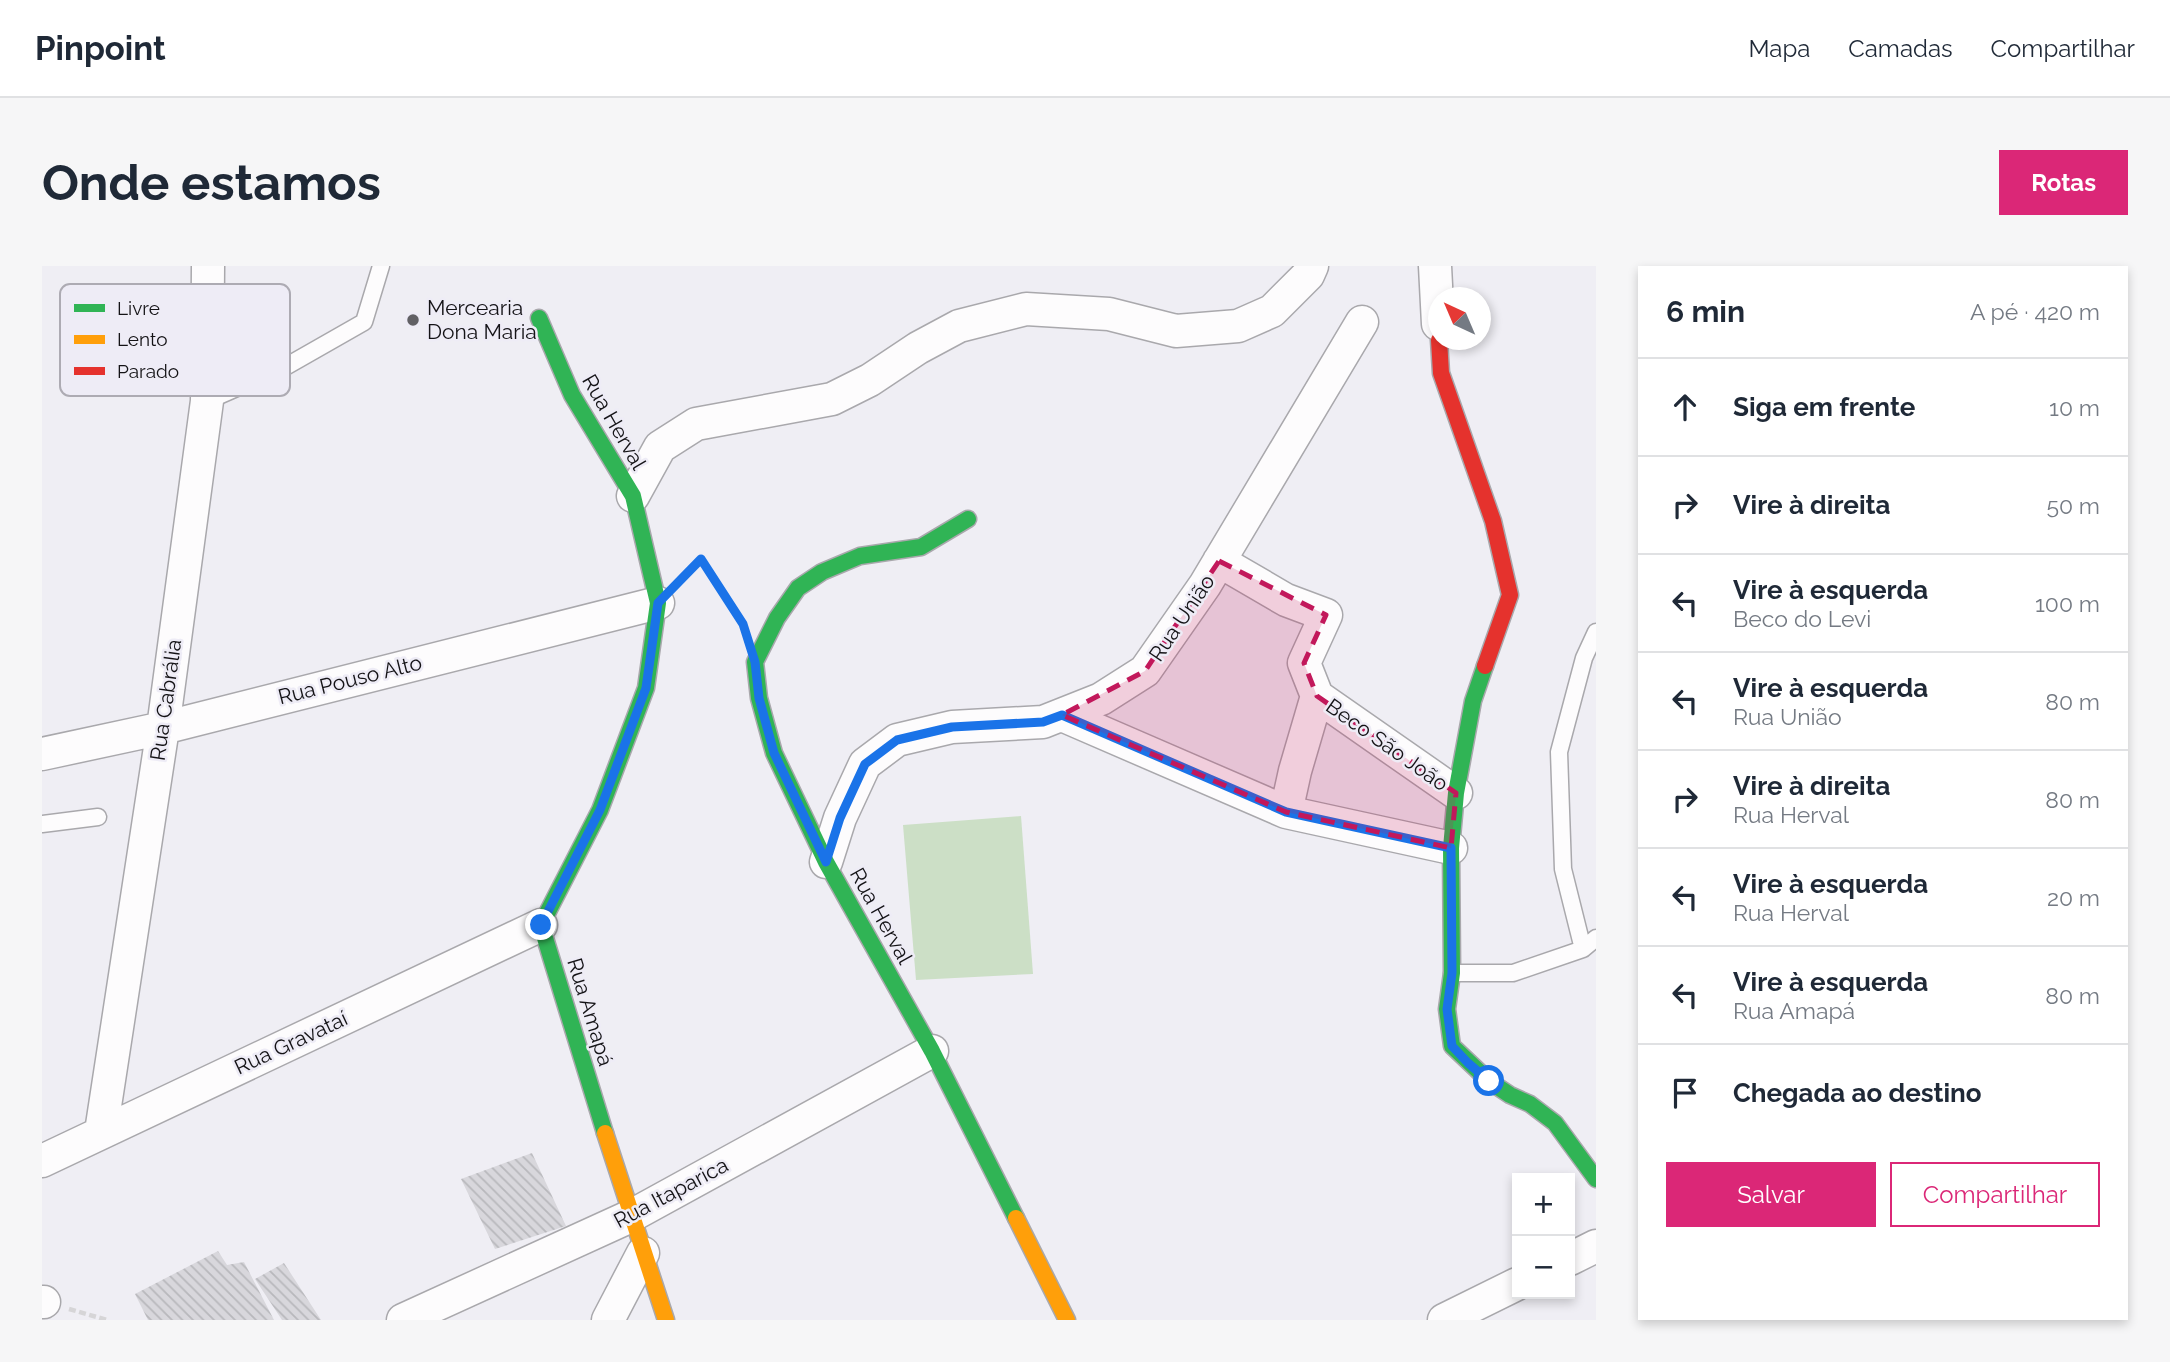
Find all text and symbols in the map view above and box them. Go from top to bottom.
text: Pinpoint [35,29,166,68]
text: Mapa [1748,34,1810,63]
text: Camadas [1848,34,1953,63]
text: Compartilhar [1991,34,2135,63]
button: Rotas [1999,150,2128,215]
text: Onde estamos [42,154,381,211]
legend [60,284,290,396]
north arrow [1428,287,1491,350]
text: 6 min [1666,294,1745,329]
place label: Mercearia Dona Maria [427,295,537,344]
text: Livre [117,297,160,319]
text: A pé · 420 m [1970,298,2100,325]
marker: Mercearia Dona Maria [405,312,421,328]
text: Lento [117,328,168,350]
text: Parado [117,360,179,382]
street label: Rua Herval [577,370,652,474]
icon: ahead [1666,388,1704,426]
text: Siga em frente [1733,392,1915,422]
text: 10 m [2049,394,2100,421]
icon: right [1666,486,1704,524]
text: Vire à direita [1733,490,1890,520]
text: 50 m [2046,492,2100,519]
street label: Rua União [1143,570,1220,666]
text: Vire à esquerda [1733,575,1928,605]
icon: left [1666,584,1704,622]
text: 100 m [2035,590,2100,617]
text: Beco do Levi [1733,605,1871,632]
street label: Rua Cabrália [145,638,186,762]
street label: Rua Pouso Alto [275,650,424,709]
text: Vire à esquerda [1733,673,1928,703]
icon: left [1666,682,1704,720]
text: 80 m [2045,688,2100,715]
street label: Beco São João [1321,693,1453,796]
text: Rua União [1733,703,1842,730]
text: Vire à direita [1733,771,1890,801]
icon: right [1666,780,1704,818]
text: 80 m [2045,786,2100,813]
text: Rua Herval [1733,801,1849,828]
street label: Rua Herval [845,863,918,968]
text: Vire à esquerda [1733,869,1928,899]
icon: left [1666,878,1704,916]
text: 20 m [2047,884,2100,911]
text: Rua Herval [1733,899,1849,926]
route end [525,909,556,940]
street label: Rua Amapá [562,955,619,1069]
text: Vire à esquerda [1733,967,1928,997]
icon: left [1666,976,1704,1014]
text: 80 m [2045,982,2100,1009]
text: Rua Amapá [1733,997,1855,1024]
street label: Rua Gravataí [230,1005,352,1080]
route start [1473,1065,1504,1096]
icon: arrive [1666,1074,1704,1112]
text: Chegada ao destino [1733,1078,1982,1108]
street label: Rua Itaparica [609,1152,732,1233]
button: Salvar [1666,1162,1876,1227]
button: Compartilhar [1890,1162,2100,1227]
map controls [1512,1173,1575,1299]
button: + [1512,1173,1575,1236]
button: − [1512,1236,1575,1299]

